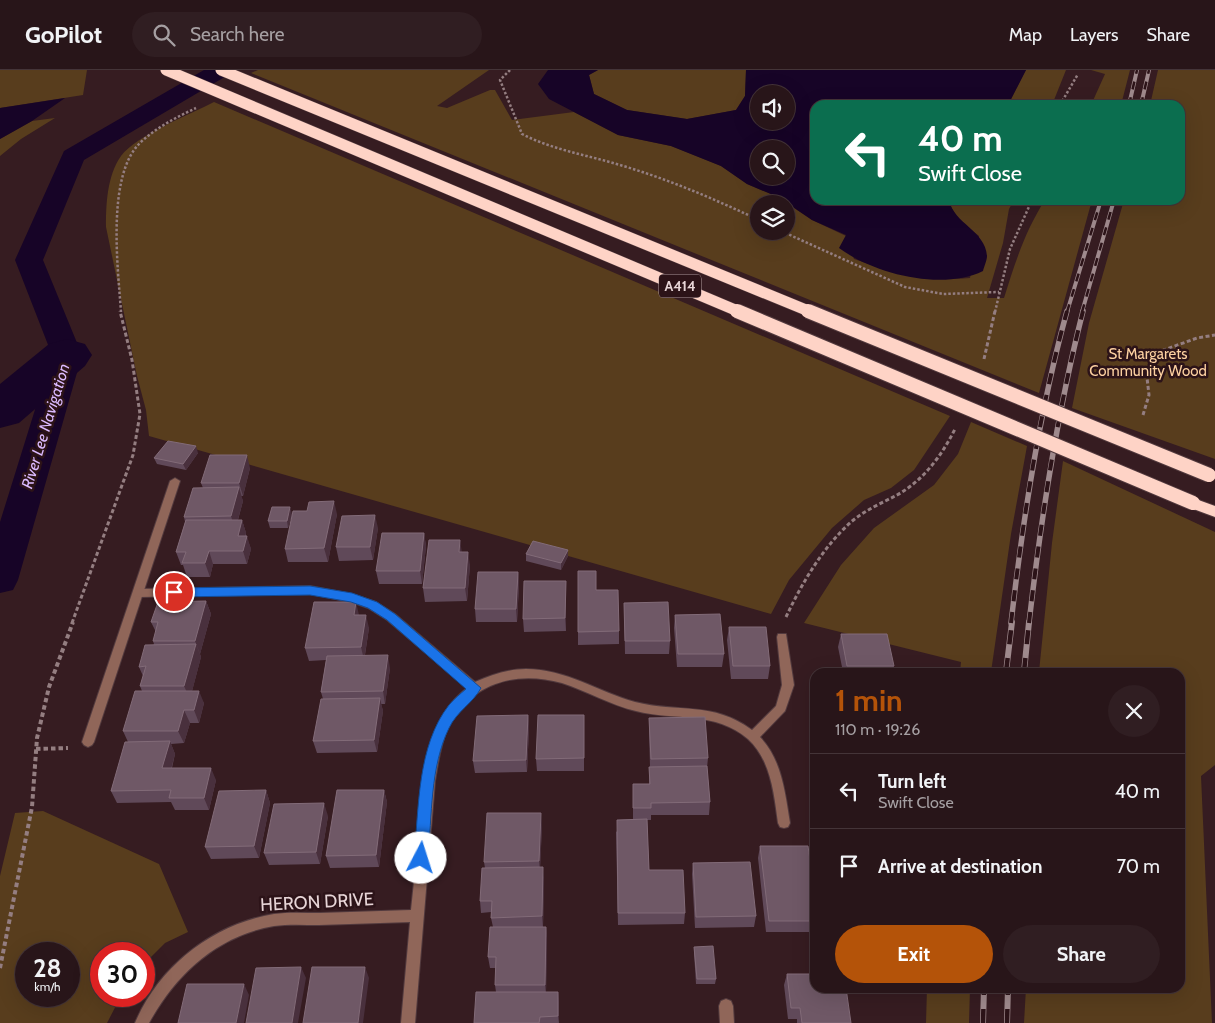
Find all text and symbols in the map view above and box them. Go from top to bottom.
search box [132,12,482,57]
text: GoPilot [25,20,102,49]
icon: search [150,21,178,49]
text: Search here [190,23,284,46]
text: Map [1009,24,1042,46]
text: Layers [1070,24,1119,46]
text: Share [1147,24,1190,46]
map controls [750,85,795,240]
button: sound [750,85,795,130]
text: 40 m [918,117,1003,160]
icon: left [835,120,900,185]
button: search [750,140,795,185]
text: Swift Close [918,160,1022,187]
button: layers [750,195,795,240]
road number: A414 [659,275,701,298]
park label: St Margarets Community Wood [1089,345,1207,380]
water label: River Lee Navigation [17,361,74,491]
pin [153,571,195,613]
icon: arrive [160,578,188,606]
text: 1 min [835,682,903,719]
button: close [1108,685,1160,737]
text: 110 m · 19:26 [835,720,920,739]
text: Turn left [878,770,946,793]
icon: left [835,777,863,805]
text: 40 m [1115,780,1160,803]
text: Swift Close [878,793,954,812]
position arrow [394,831,446,883]
icon: arrive [835,852,863,880]
text: Arrive at destination [878,855,1042,878]
text: 70 m [1116,855,1160,878]
street label: HERON DRIVE [260,888,374,916]
button: Exit [835,925,993,983]
button: Share [1003,925,1160,983]
speed limit sign: 30 [90,942,155,1007]
text: 28 [33,953,62,983]
text: km/h [34,979,61,994]

